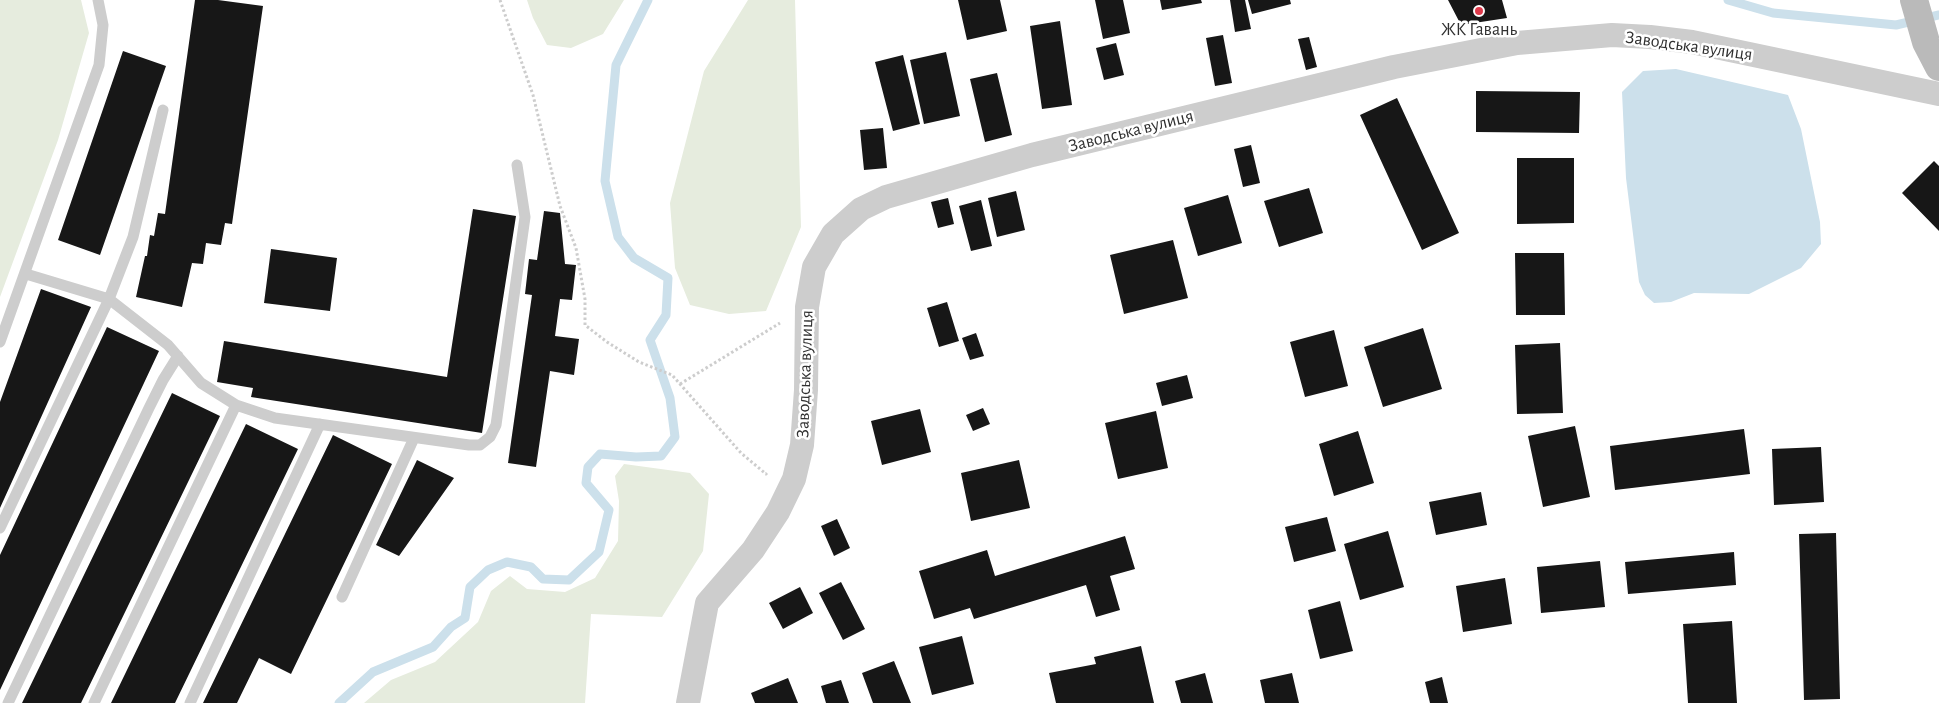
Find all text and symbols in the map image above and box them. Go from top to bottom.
marker: ЖК Гавань [1473,5,1485,17]
place label: ЖК Гавань [1441,19,1517,41]
street label: Заводська вулиця [1624,26,1754,66]
street label: Заводська вулиця [1066,105,1196,157]
street label: Заводська вулиця [792,310,818,438]

